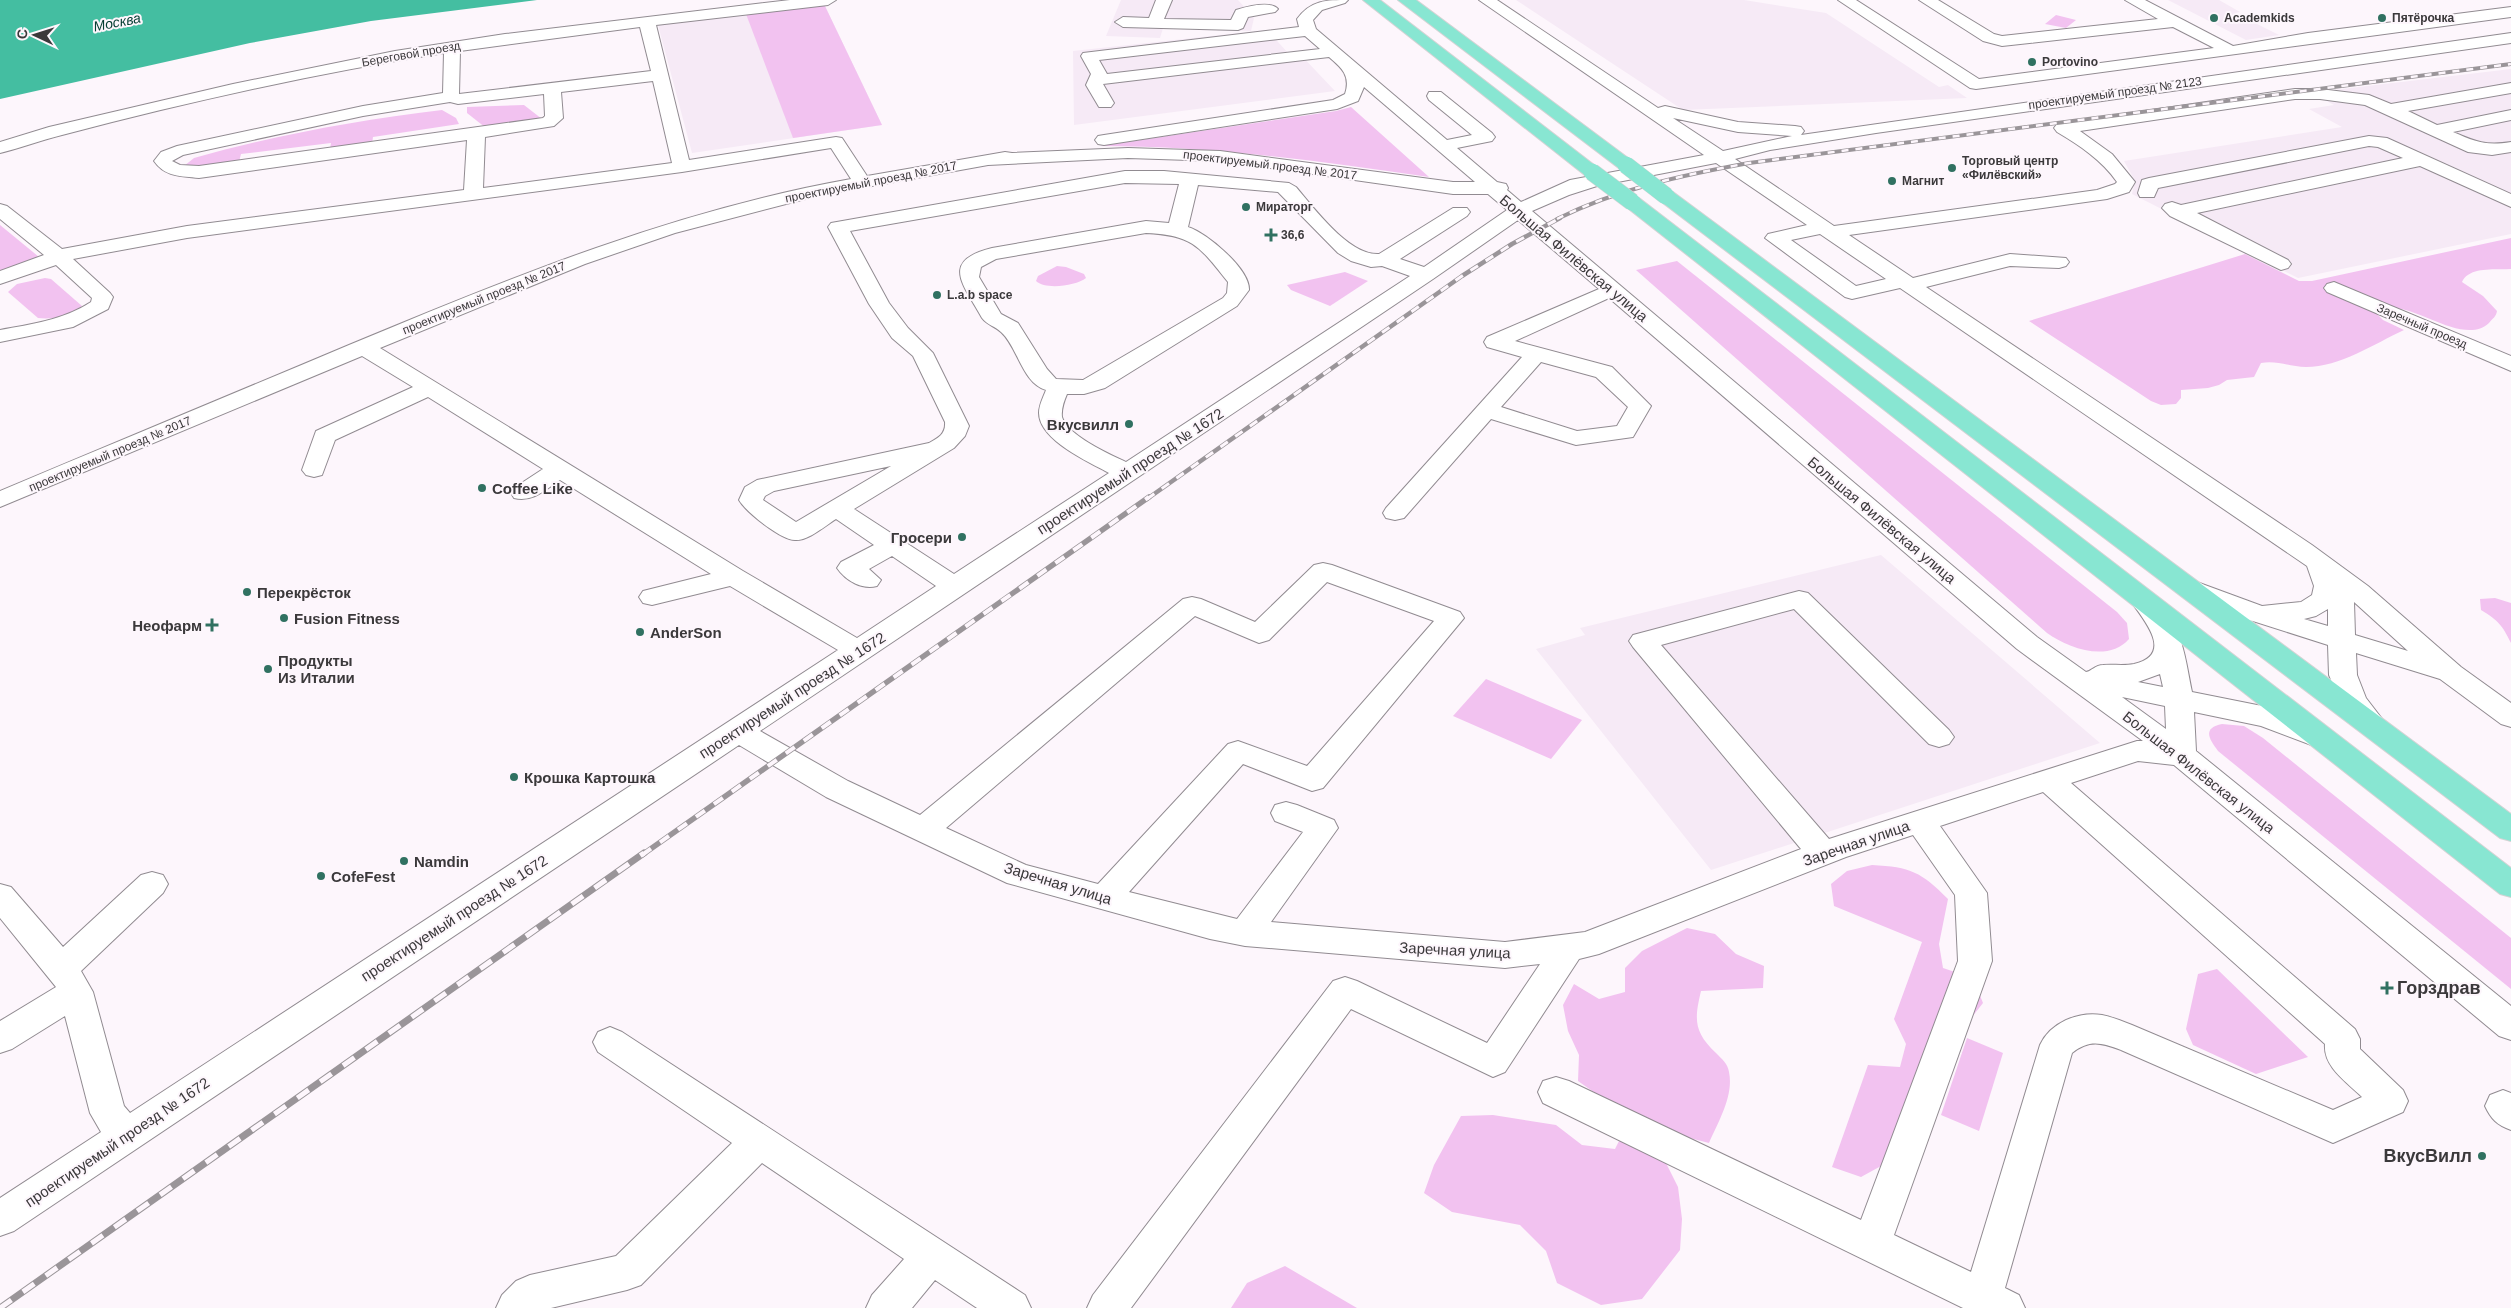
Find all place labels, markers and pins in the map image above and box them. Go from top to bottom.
place label: Academkids [2224,11,2295,25]
place label: Пятёрочка [2392,11,2455,25]
marker: Academkids [2208,12,2220,24]
marker: Пятёрочка [2376,12,2388,24]
place label: Portovino [2042,55,2098,69]
marker: Portovino [2026,56,2038,68]
place label: Торговый центр «Филёвский» [1962,154,2058,182]
marker: Торговый центр «Филёвский» [1946,162,1958,174]
place label: Магнит [1902,174,1944,188]
marker: Магнит [1886,175,1898,187]
place label: Мираторг [1256,200,1313,214]
marker: Мираторг [1240,201,1252,213]
place label: 36,6 [1281,228,1305,242]
marker: 36,6 [1265,229,1277,241]
place label: L.a.b space [947,288,1013,302]
marker: L.a.b space [931,289,943,301]
place label: Вкусвилл [1047,416,1119,433]
marker: Вкусвилл [1123,418,1135,430]
place label: Coffee Like [492,480,573,497]
marker: Coffee Like [476,482,488,494]
place label: Гросери [891,529,952,546]
marker: Гросери [956,531,968,543]
place label: Перекрёсток [257,584,351,601]
marker: Перекрёсток [241,586,253,598]
place label: Fusion Fitness [294,610,400,627]
marker: Fusion Fitness [278,612,290,624]
place label: Неофарм [132,617,202,634]
marker: Неофарм [206,619,218,631]
place label: AnderSon [650,624,722,641]
marker: AnderSon [634,626,646,638]
place label: Продукты Из Италии [278,652,355,686]
marker: Продукты Из Италии [262,663,274,675]
place label: Крошка Картошка [524,769,656,786]
marker: Крошка Картошка [508,771,520,783]
place label: Namdin [414,853,469,870]
marker: Namdin [398,855,410,867]
place label: CofeFest [331,868,395,885]
marker: CofeFest [315,870,327,882]
place label: Горздрав [2397,978,2481,998]
marker: Горздрав [2381,982,2393,994]
place label: ВкусВилл [2383,1146,2472,1166]
marker: ВкусВилл [2476,1150,2488,1162]

